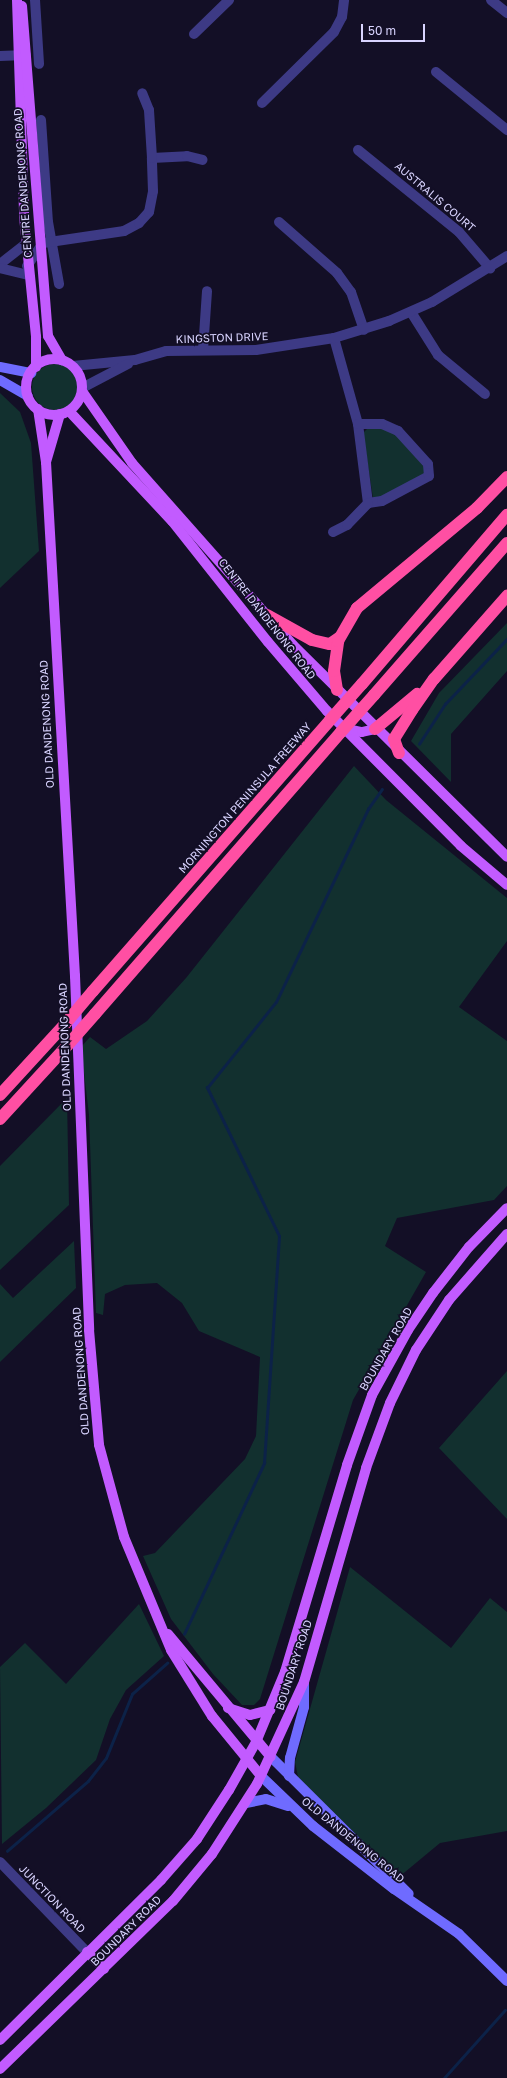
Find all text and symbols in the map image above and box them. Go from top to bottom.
scale bar [363,16,427,42]
text: 50 m [368,23,396,38]
street label: CENTRE DANDENONG ROAD [11,108,35,258]
street label: AUSTRALIS COURT [392,159,478,235]
street label: KINGSTON DRIVE [175,330,269,346]
street label: CENTRE DANDENONG ROAD [216,556,318,682]
street label: OLD DANDENONG ROAD [37,660,57,788]
street label: MORNINGTON PENINSULA FREEWAY [176,720,314,876]
street label: OLD DANDENONG ROAD [56,983,74,1111]
street label: BOUNDARY ROAD [357,1305,415,1393]
street label: OLD DANDENONG ROAD [70,1307,92,1435]
street label: BOUNDARY ROAD [273,1618,315,1712]
street label: OLD DANDENONG ROAD [299,1794,407,1886]
street label: JUNCTION ROAD [16,1862,88,1936]
street label: BOUNDARY ROAD [88,1893,164,1969]

